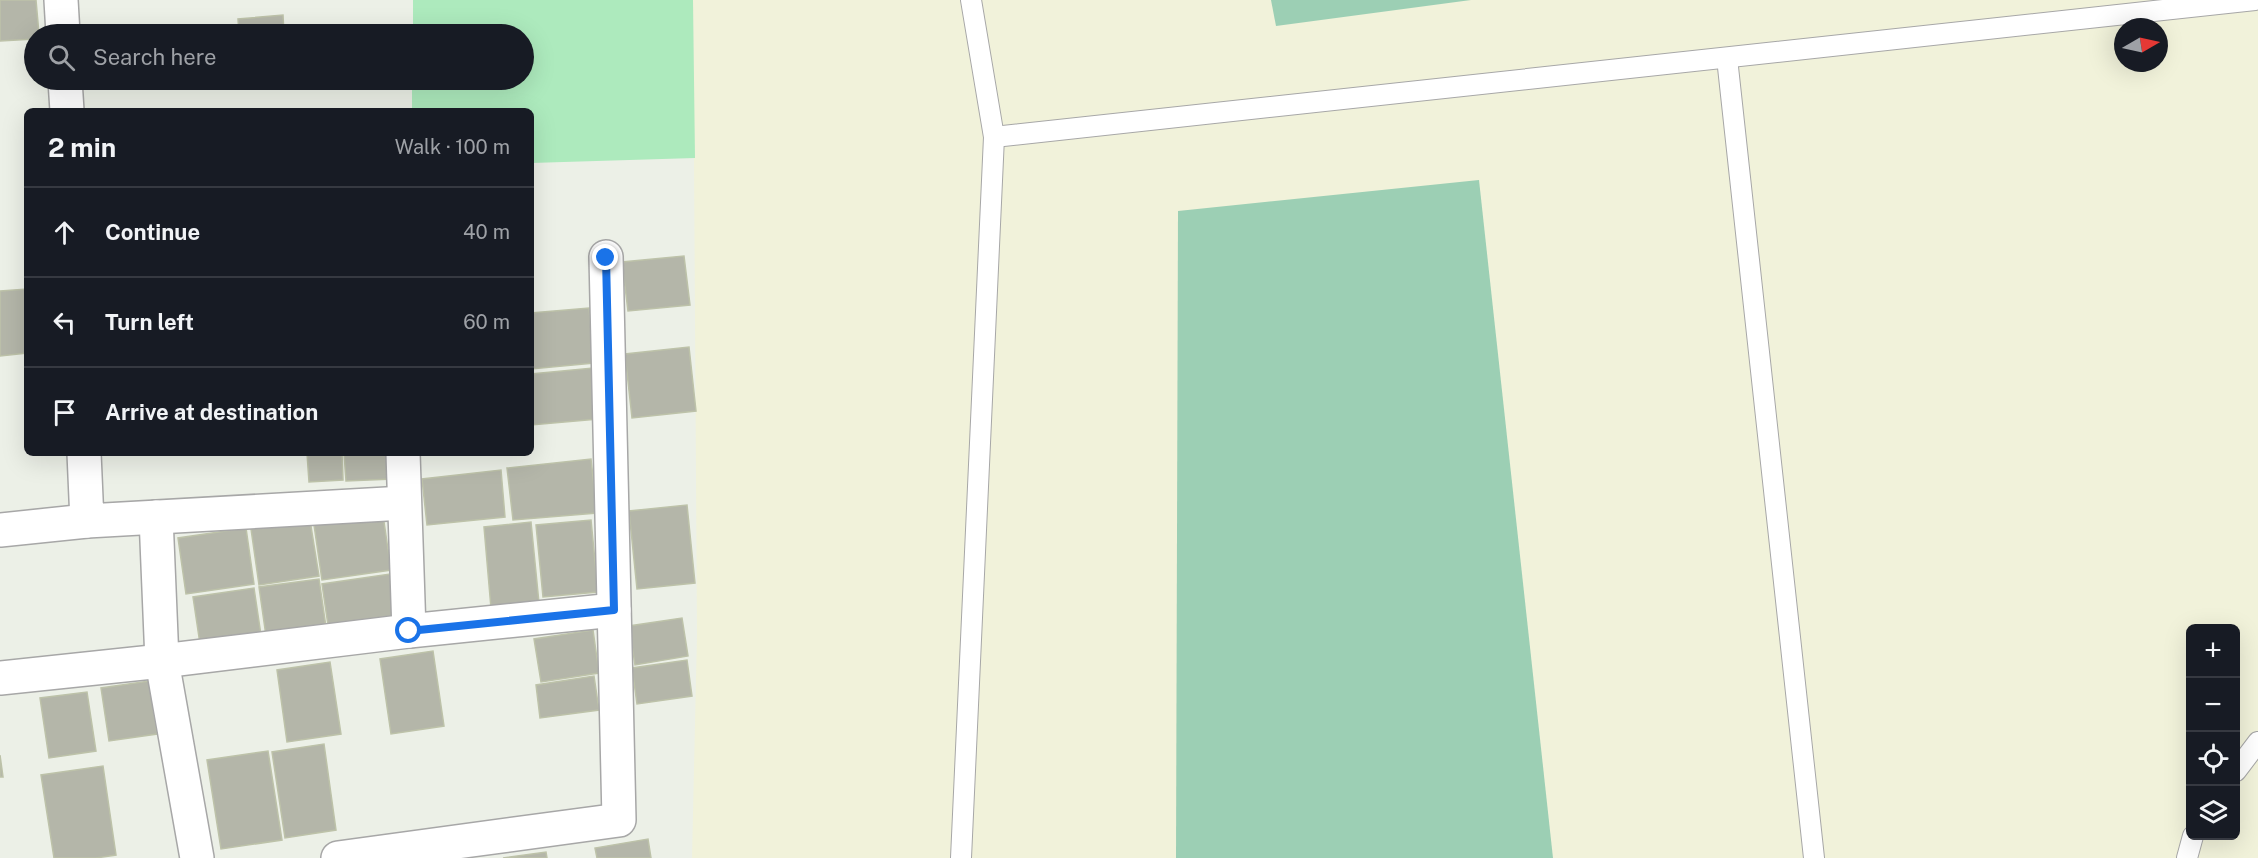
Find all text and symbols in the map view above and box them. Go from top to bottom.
north arrow [2114,18,2168,72]
search box [24,24,534,90]
icon: search [45,41,78,74]
text: Search here [93,44,217,70]
text: 2 min [48,132,116,163]
text: Walk · 100 m [395,135,510,159]
icon: ahead [48,216,81,249]
text: Continue [105,219,200,245]
text: 40 m [463,220,510,244]
route end [592,244,618,270]
icon: left [48,306,81,339]
text: Turn left [105,309,194,335]
text: 60 m [463,310,510,334]
icon: arrive [48,396,81,429]
text: Arrive at destination [105,399,318,425]
route start [395,617,421,643]
map controls [2186,624,2240,840]
button: + [2186,624,2240,678]
button: − [2186,678,2240,732]
button: locate [2186,732,2240,786]
button: layers [2186,786,2240,840]

